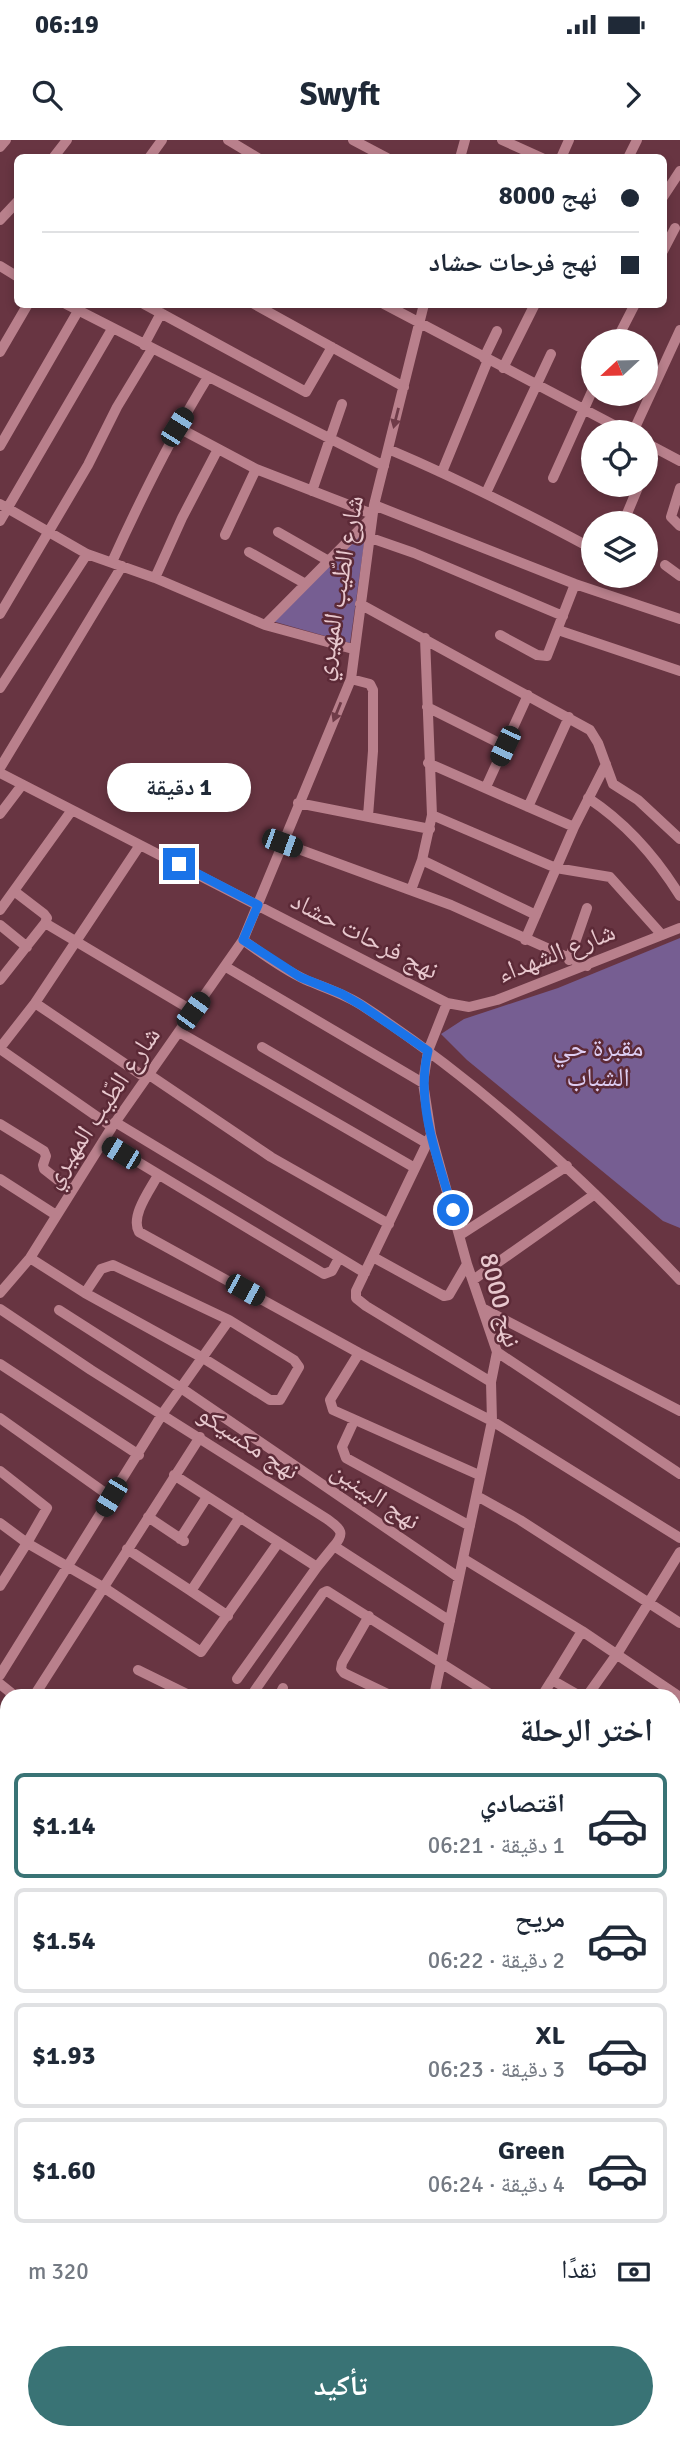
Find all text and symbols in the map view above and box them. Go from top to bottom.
text: 06:19 [35,9,99,41]
text: Swyft [300,75,380,114]
icon: search [28,76,66,114]
icon: forward [614,76,652,114]
text: نهج 8000 [499,180,597,212]
text: نهج فرحات حشاد [429,247,597,279]
north arrow [581,329,658,406]
map controls [581,329,658,588]
car [157,404,198,450]
one-way arrow [390,407,401,429]
button: locate [581,420,658,497]
street label: شارع الطّيب المهيري [307,493,375,684]
button: layers [581,511,658,588]
one-way arrow [331,702,342,723]
car [487,723,524,769]
callout: 1 دقيقة [107,762,251,812]
text: 1 دقيقة [146,773,212,802]
car [259,826,306,860]
route end [163,848,195,880]
street label: نهج فرحات حشاد [285,885,444,987]
street label: شارع الشهداء [493,916,620,990]
car [173,988,214,1034]
street label: شارع الطّيب المهيري [36,1021,171,1196]
park label: مقبرة حي الشباب [553,1032,643,1094]
car [98,1133,145,1173]
route start [437,1194,469,1226]
street label: نهج 8000 [472,1250,528,1351]
car [222,1271,269,1309]
street label: نهج مكسيكو [192,1398,305,1487]
street label: نهج البينين [325,1454,426,1537]
car [92,1474,131,1520]
text: اختر الرحلة [520,1711,653,1750]
text: اقتصادي [480,1788,565,1820]
icon: car [586,1794,649,1857]
text: $1.14 [32,1810,96,1842]
text: 1 دقيقة · 06:21 [428,1831,565,1860]
text: مريح [515,1903,565,1935]
icon: car [586,1909,649,1972]
text: $1.54 [32,1925,96,1957]
text: 2 دقيقة · 06:22 [428,1946,565,1975]
text: XL [535,2020,565,2052]
icon: car [586,2024,649,2087]
text: $1.93 [32,2040,96,2072]
text: 3 دقيقة · 06:23 [428,2055,565,2084]
text: Green [498,2135,565,2167]
icon: car [586,2139,649,2202]
text: $1.60 [32,2155,96,2187]
text: 4 دقيقة · 06:24 [428,2170,565,2199]
icon: cash [615,2253,653,2291]
text: نقدًا [561,2254,597,2286]
text: 320 m [28,2257,89,2286]
button: تأكيد [28,2346,653,2426]

